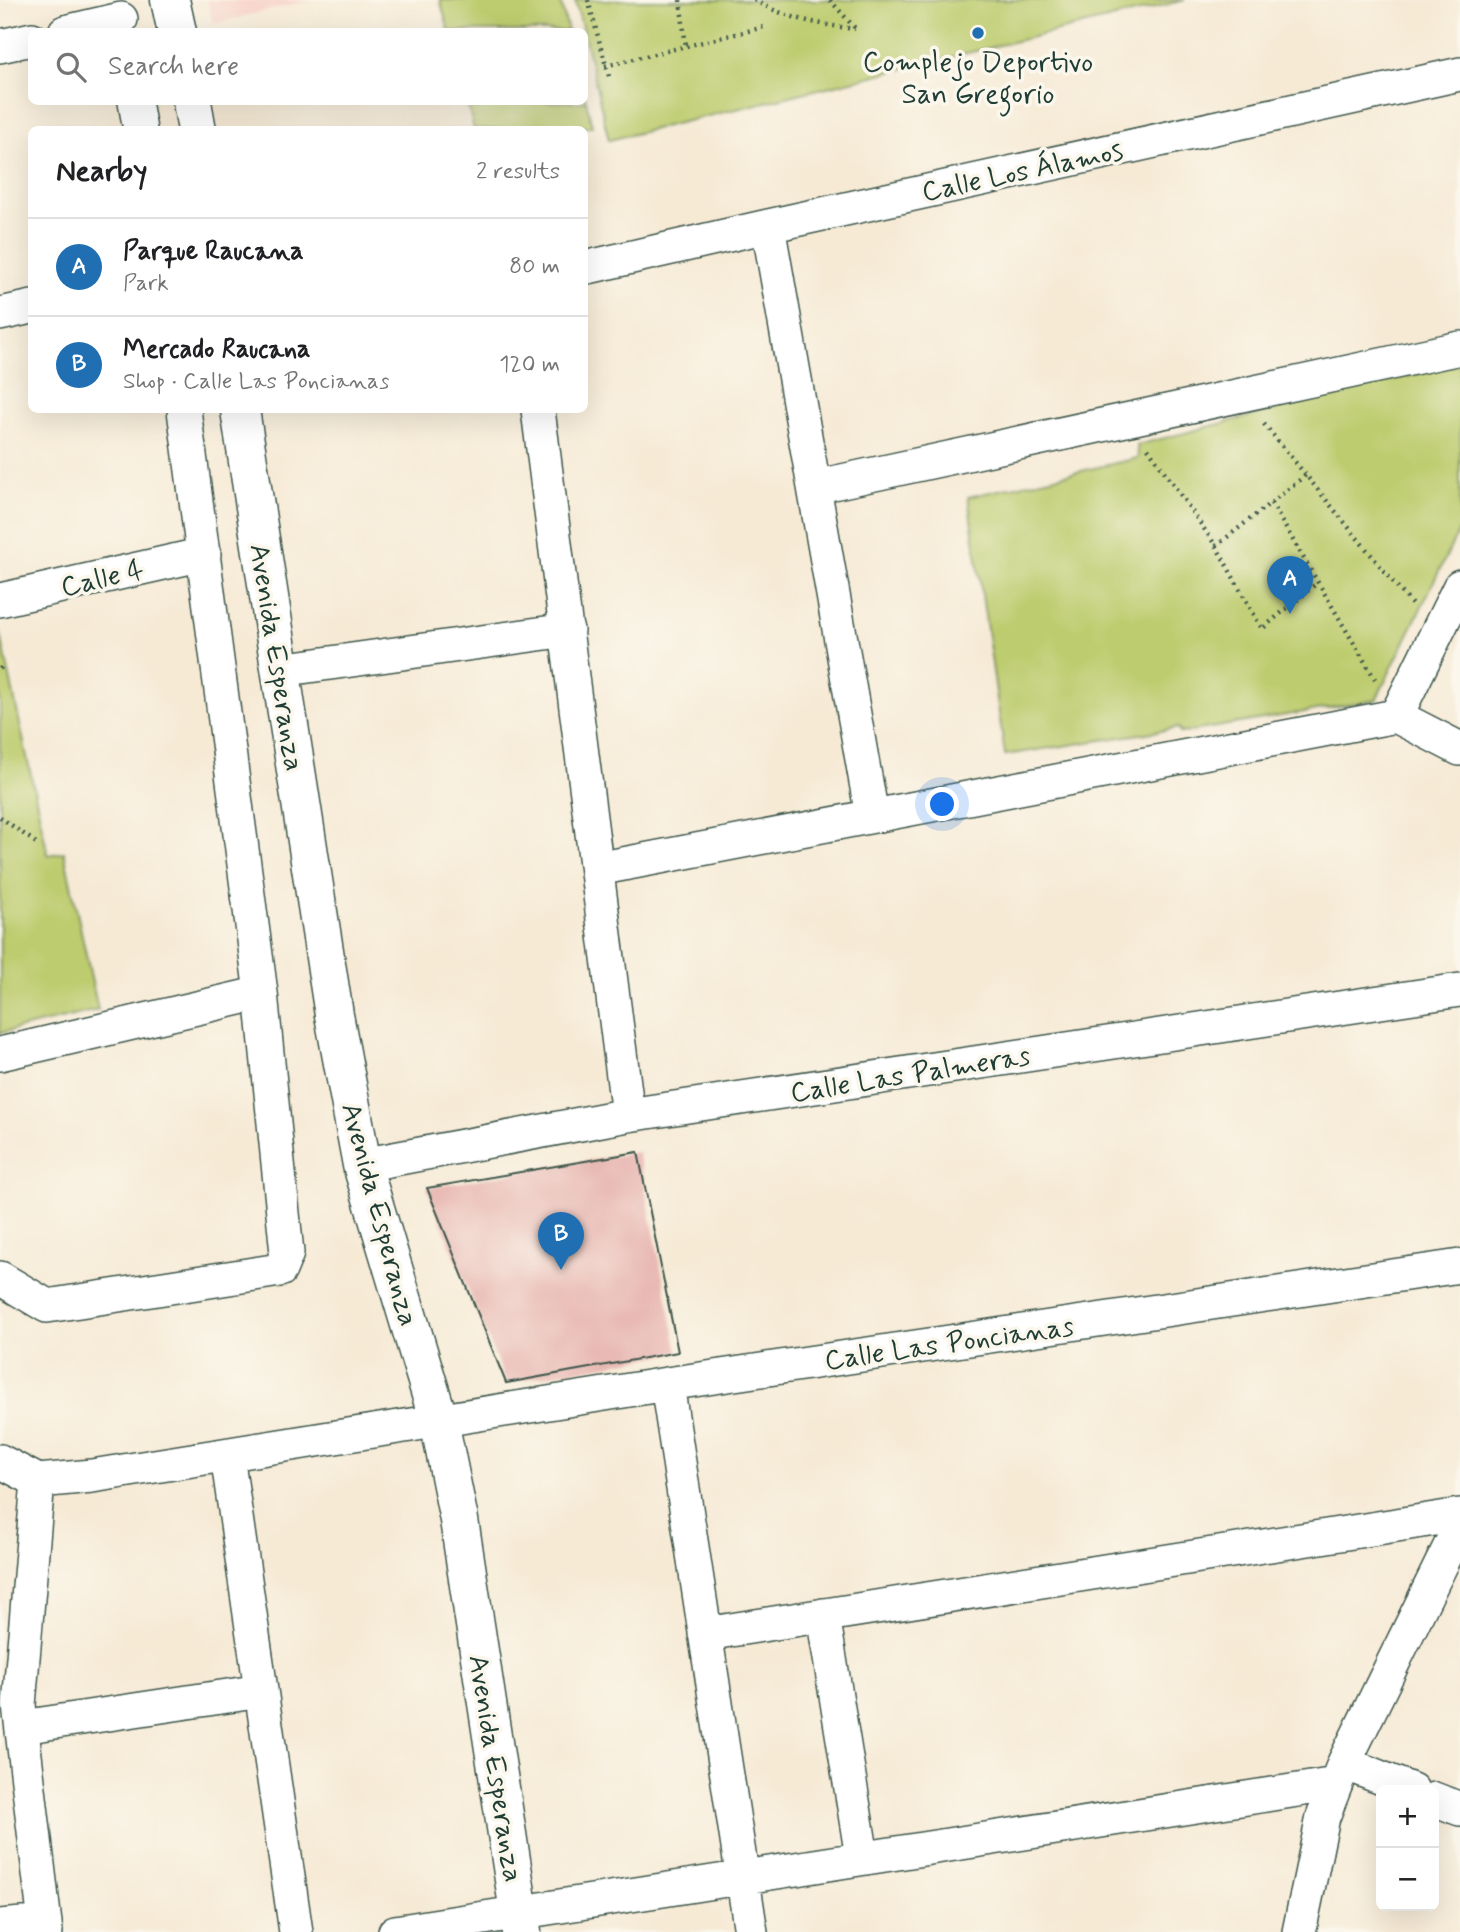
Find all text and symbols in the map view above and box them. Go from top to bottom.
marker: Complejo Deportivo San Gregorio [970,25,986,41]
search box [28,28,588,105]
place label: Complejo Deportivo San Gregorio [863,45,1093,117]
icon: search [52,48,90,86]
text: Search here [108,50,239,84]
street label: Calle Los Álamos [918,132,1126,212]
text: Nearby [56,152,147,191]
text: 2 results [476,157,560,187]
text: Parque Raucana [123,235,304,269]
text: A [71,252,87,282]
text: 80 m [509,252,560,282]
text: Park [123,269,169,299]
text: Mercado Raucana [123,333,310,367]
text: B [72,350,86,380]
text: 120 m [499,350,560,380]
text: Shop · Calle Las Poncianas [123,367,389,397]
street label: Avenida Esperanza [239,541,312,774]
street label: Calle 4 [57,552,148,607]
pin: A [1267,556,1313,614]
your location [925,787,959,821]
street label: Calle Las Palmeras [788,1038,1033,1113]
street label: Avenida Esperanza [331,1099,426,1330]
pin: B [538,1212,584,1270]
street label: Calle Las Poncianas [822,1309,1076,1380]
street label: Avenida Esperanza [458,1652,531,1885]
map controls [1376,1785,1439,1911]
button: + [1376,1785,1439,1848]
button: − [1376,1848,1439,1911]

